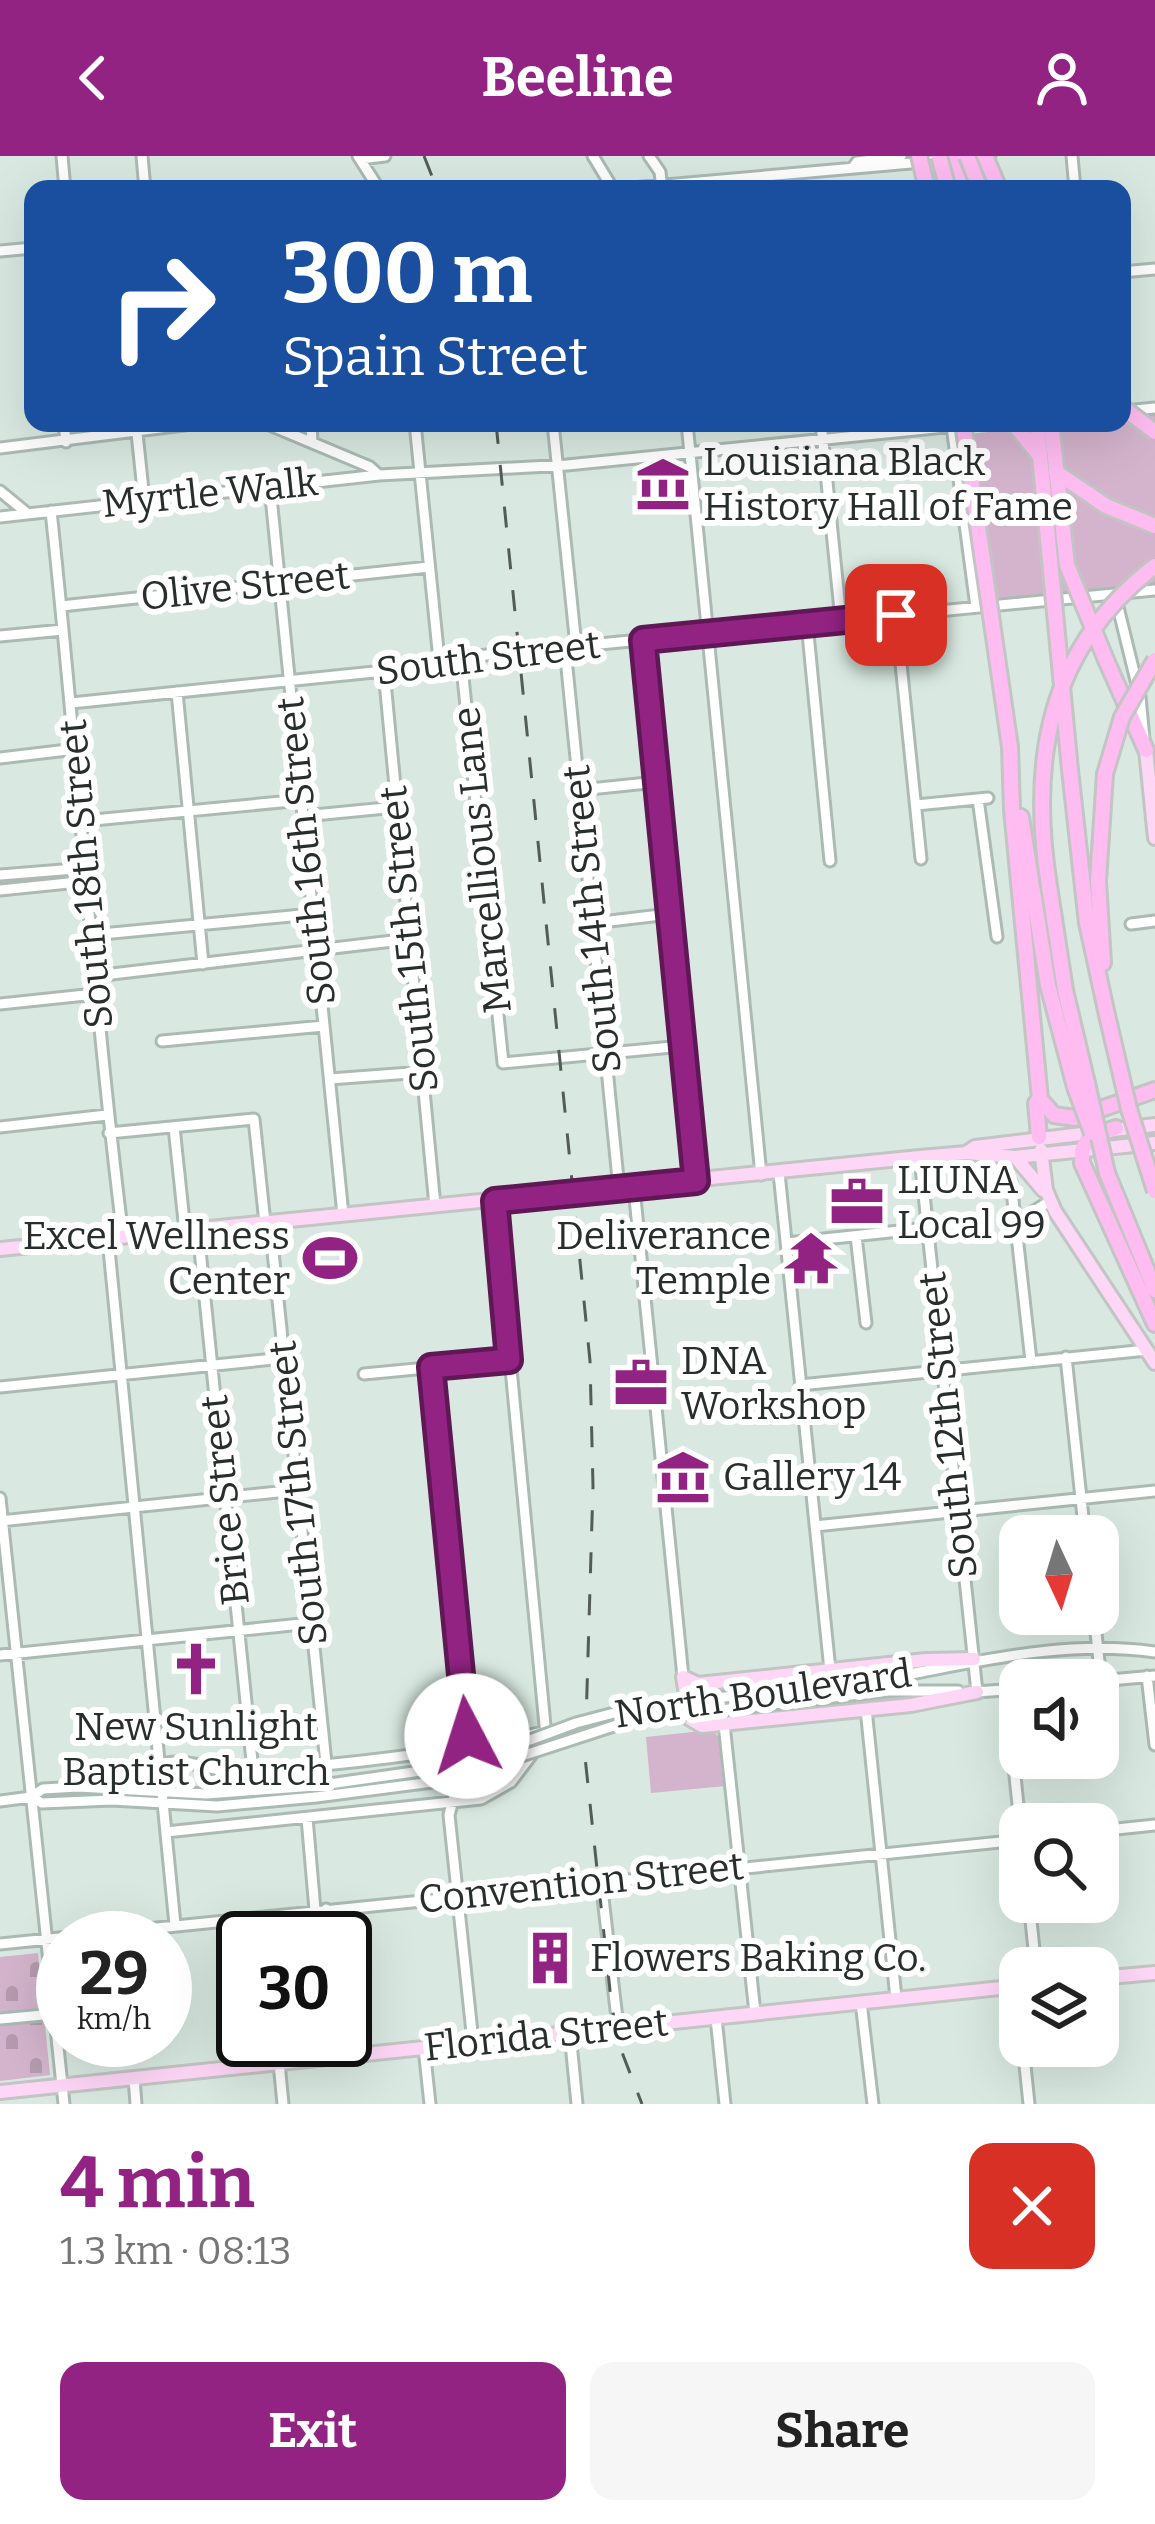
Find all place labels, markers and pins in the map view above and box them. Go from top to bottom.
place label: Louisiana Black History Hall of Fame [703,439,1073,530]
museum icon: Louisiana Black History Hall of Fame [634,455,692,513]
pin [845,564,947,666]
place label: LIUNA Local 99 [897,1157,1046,1248]
office icon: LIUNA Local 99 [828,1173,886,1231]
place label: Excel Wellness Center [23,1213,290,1304]
place label: Deliverance Temple [556,1213,771,1304]
sports icon: Excel Wellness Center [301,1229,359,1287]
temple icon: Deliverance Temple [782,1229,840,1287]
place label: DNA Workshop [681,1338,867,1429]
office icon: DNA Workshop [612,1354,670,1412]
museum icon: Gallery 14 [654,1448,712,1506]
place label: Gallery 14 [723,1454,901,1500]
church icon: New Sunlight Baptist Church [167,1640,225,1698]
place label: New Sunlight Baptist Church [62,1704,330,1795]
building icon: Flowers Baking Co. [521,1929,579,1987]
place label: Flowers Baking Co. [590,1935,926,1981]

